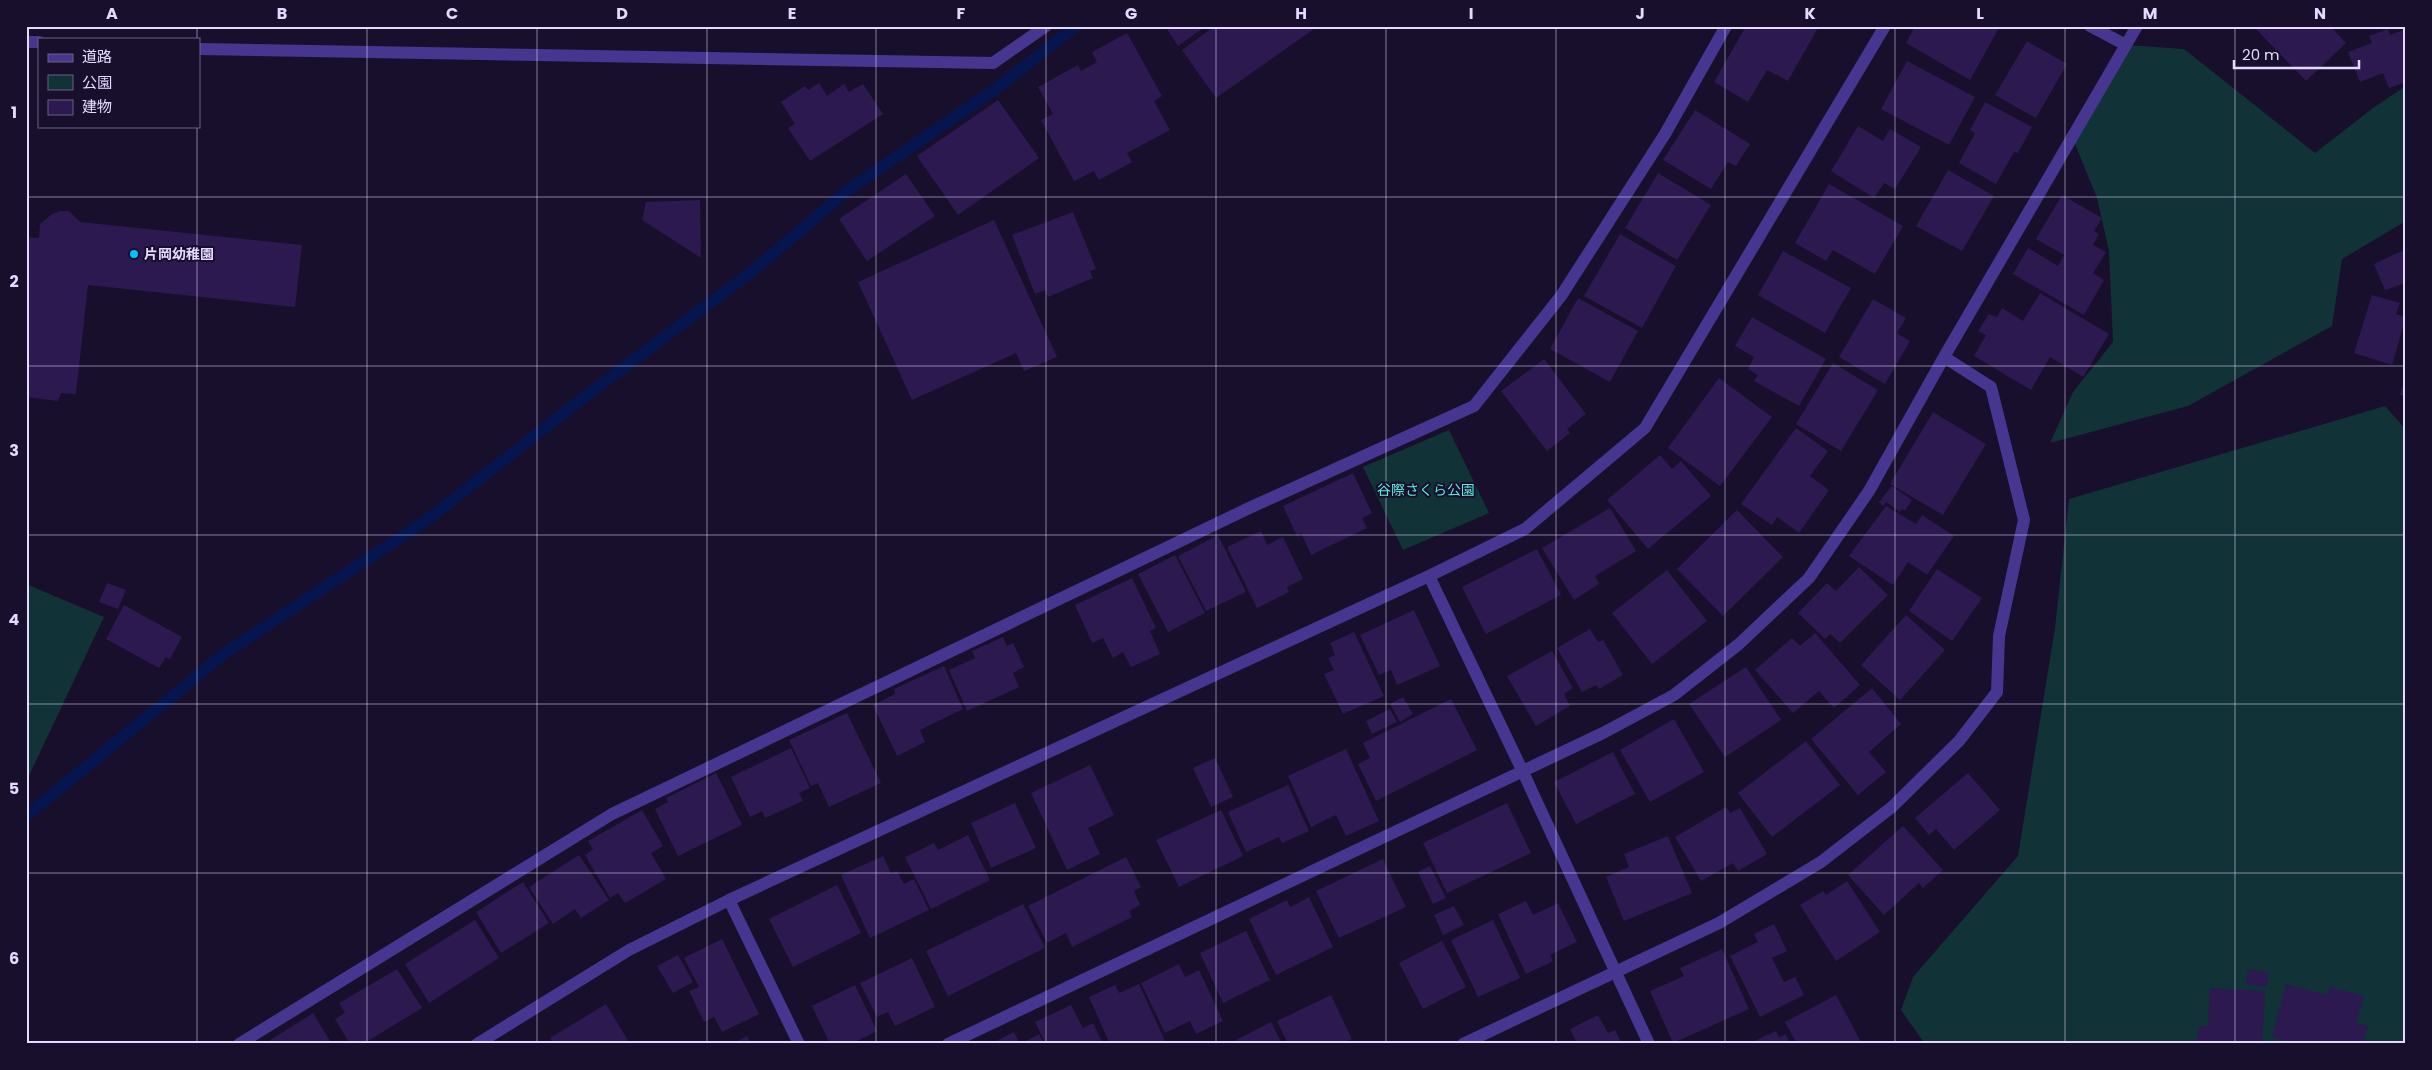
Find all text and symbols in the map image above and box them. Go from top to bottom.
text: A [106,2,118,25]
text: B [277,2,287,25]
text: C [446,2,458,25]
text: D [616,2,628,25]
text: E [788,2,796,25]
text: F [957,2,966,25]
text: G [1125,2,1137,25]
text: H [1295,2,1307,25]
text: I [1469,2,1473,25]
text: J [1635,2,1645,25]
text: K [1804,2,1816,25]
text: L [1976,2,1984,25]
text: M [2143,2,2157,25]
text: N [2314,2,2326,25]
legend [38,38,200,128]
scale bar [2234,38,2360,70]
text: 20 m [2242,44,2280,65]
text: 道路 [82,46,112,67]
text: 公園 [82,72,112,93]
text: 建物 [82,96,112,117]
text: 1 [11,101,17,124]
place label: 片岡幼稚園 [144,244,214,264]
marker: 片岡幼稚園 [128,248,140,260]
text: 2 [9,270,19,293]
text: 3 [9,439,19,462]
park label: 谷際さくら公園 [1377,480,1475,500]
text: 4 [9,608,20,631]
text: 5 [9,777,19,800]
text: 6 [9,947,19,970]

